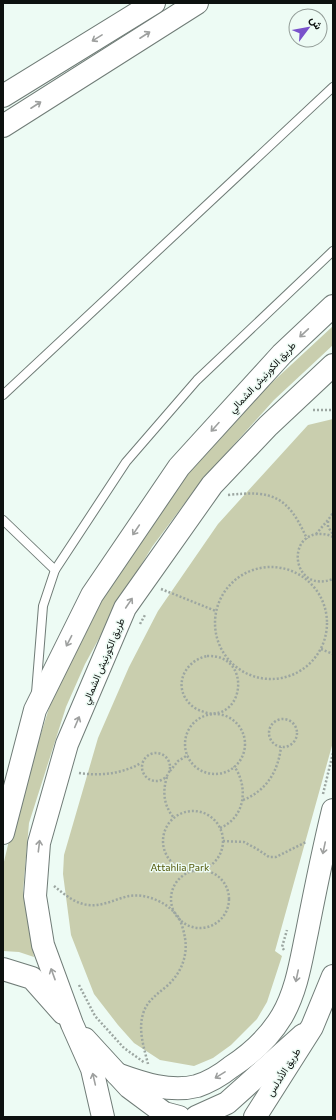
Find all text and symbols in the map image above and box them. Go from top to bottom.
north arrow [288,8,328,48]
text: ش [307,13,326,32]
one-way arrow [140,31,151,39]
one-way arrow [91,35,103,43]
one-way arrow [30,101,41,109]
one-way arrow [300,328,310,337]
street label: طريق الكورنيش الشمالي [226,339,301,417]
one-way arrow [211,422,220,433]
one-way arrow [132,524,140,535]
one-way arrow [125,598,133,609]
street label: طريق الكورنيش الشمالي [79,616,130,707]
one-way arrow [65,635,72,647]
one-way arrow [73,717,81,729]
one-way arrow [35,840,43,853]
one-way arrow [320,842,328,855]
park label: Attahlia Park [151,861,210,873]
one-way arrow [49,968,57,980]
one-way arrow [293,969,301,982]
street label: طريق الأندلس [263,1045,304,1099]
one-way arrow [215,1071,226,1079]
one-way arrow [90,1073,98,1086]

